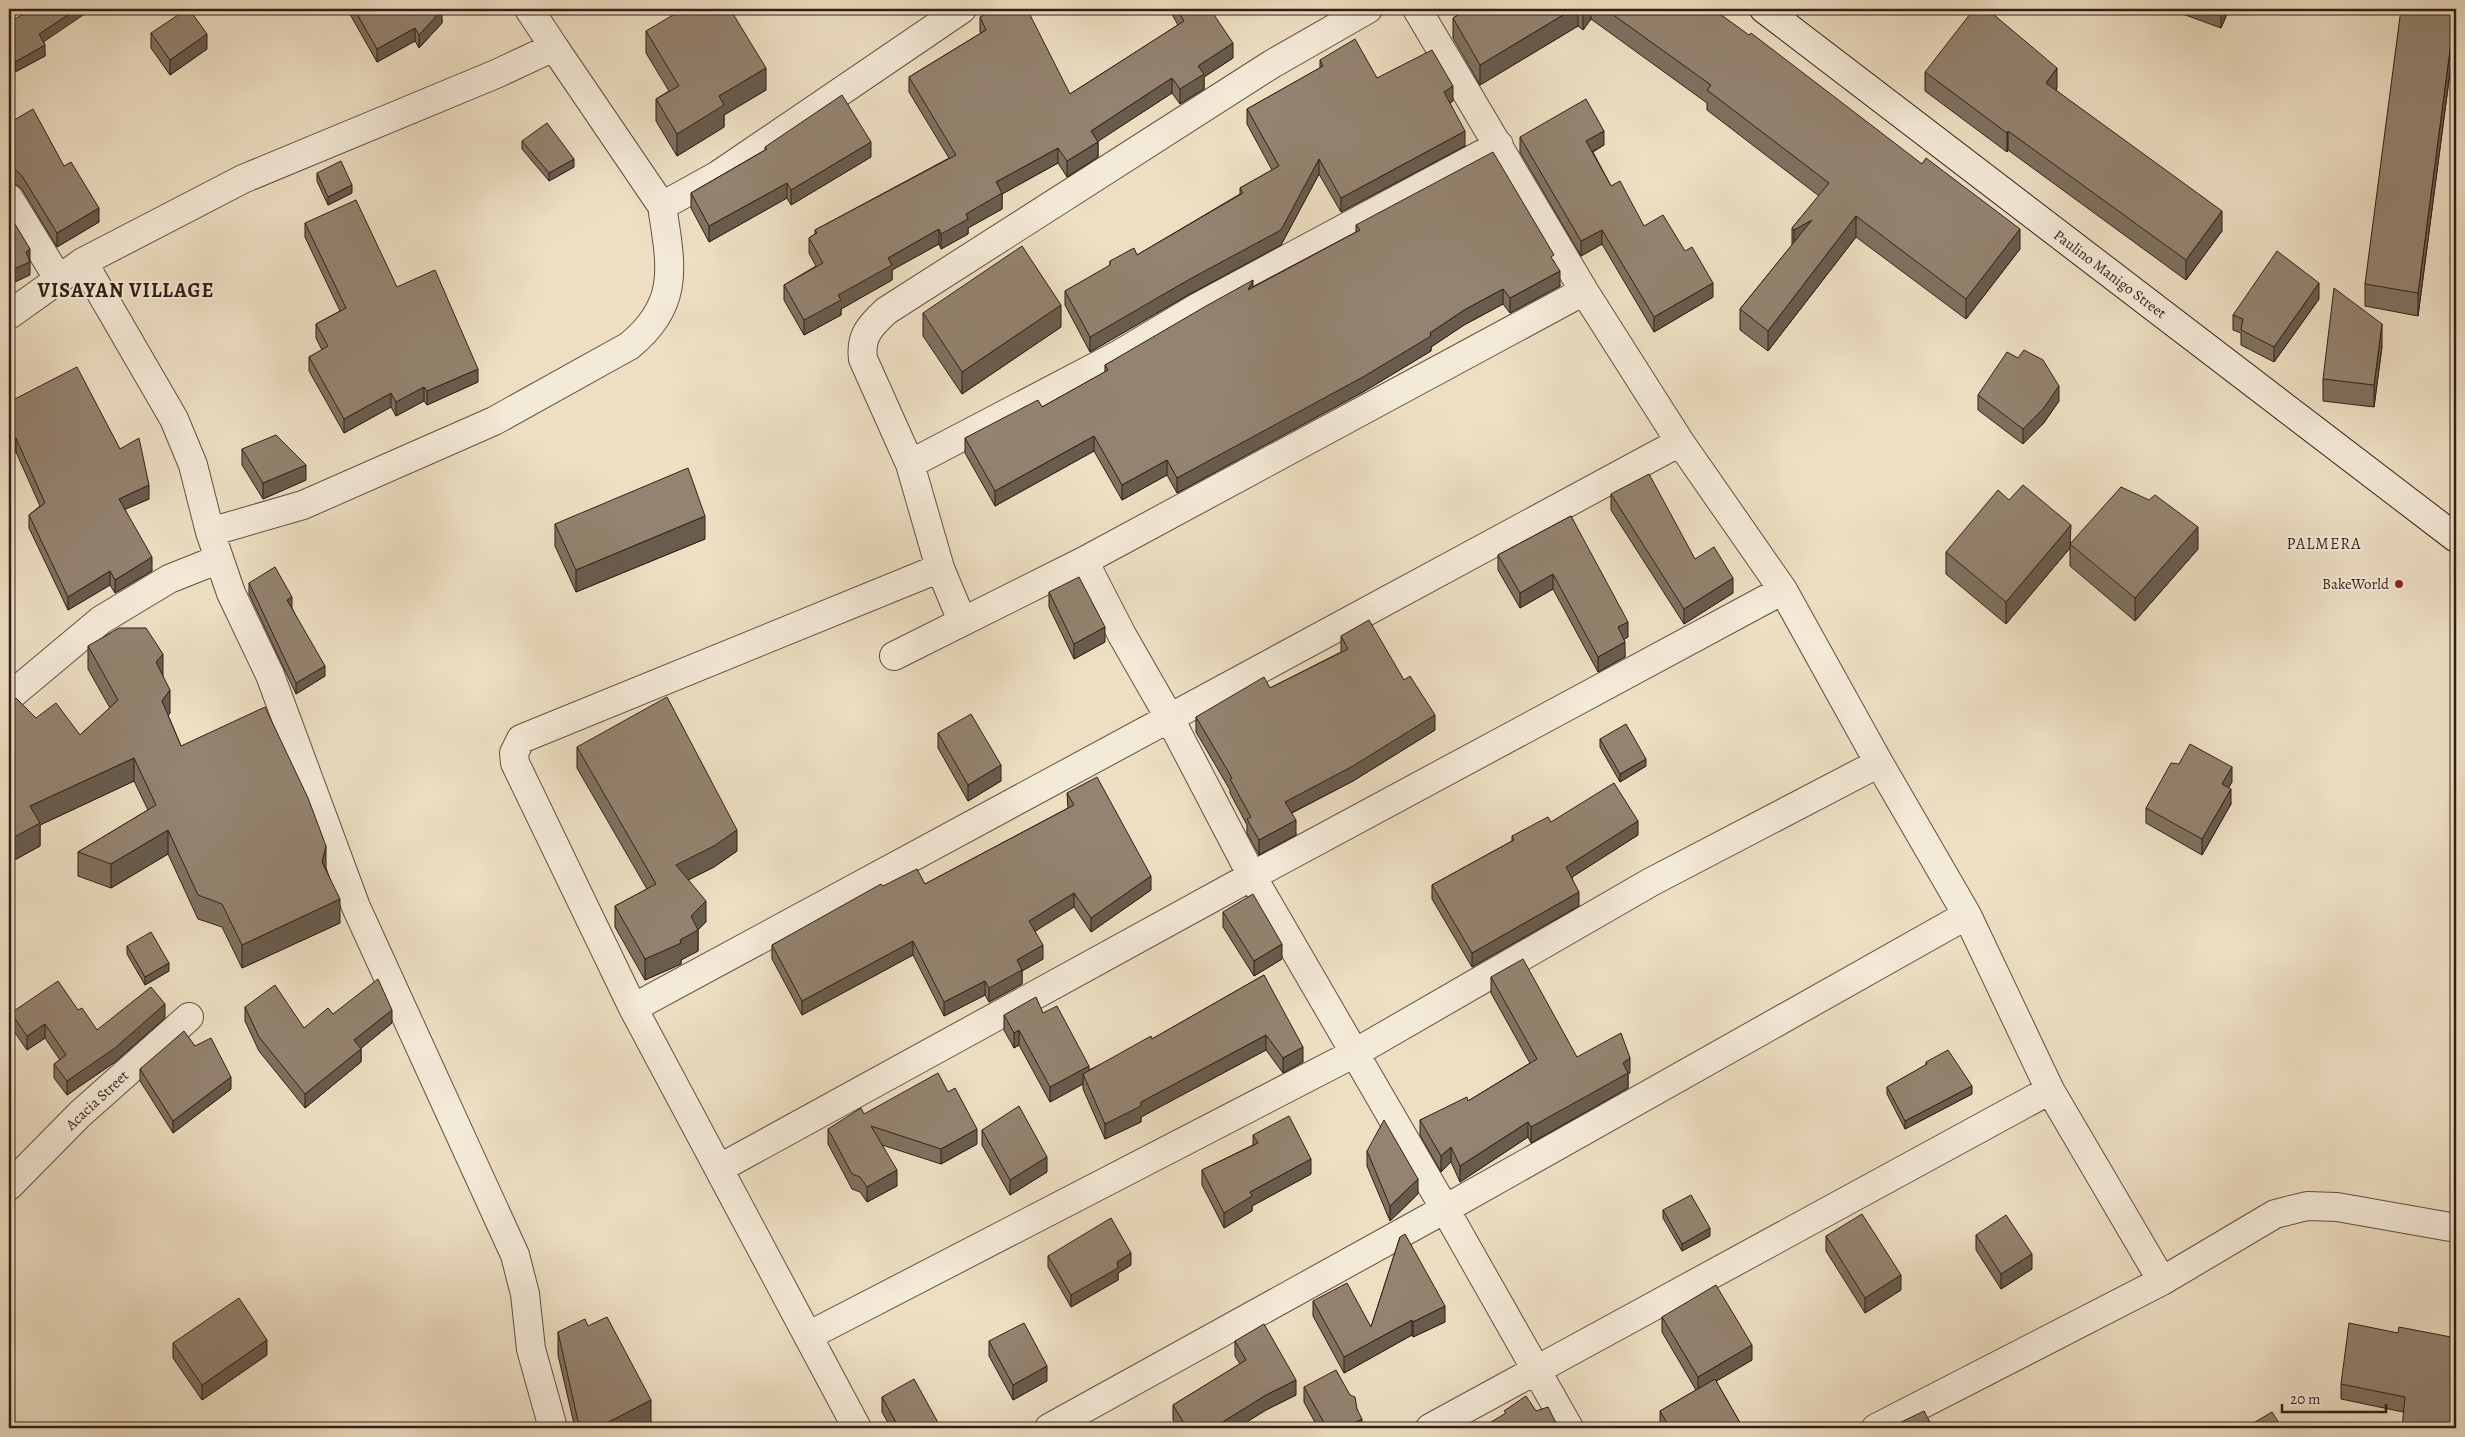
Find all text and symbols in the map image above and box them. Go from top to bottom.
street label: Paulino Manigo Street [2049,225,2171,323]
district label: VISAYAN VILLAGE [37,277,214,304]
district label: PALMERA [2286,533,2362,555]
place label: BakeWorld [2322,574,2390,594]
marker: BakeWorld [2393,578,2405,590]
street label: Acacia Street [60,1066,133,1135]
scale bar [2282,1382,2386,1414]
text: 20 m [2290,1389,2321,1409]

